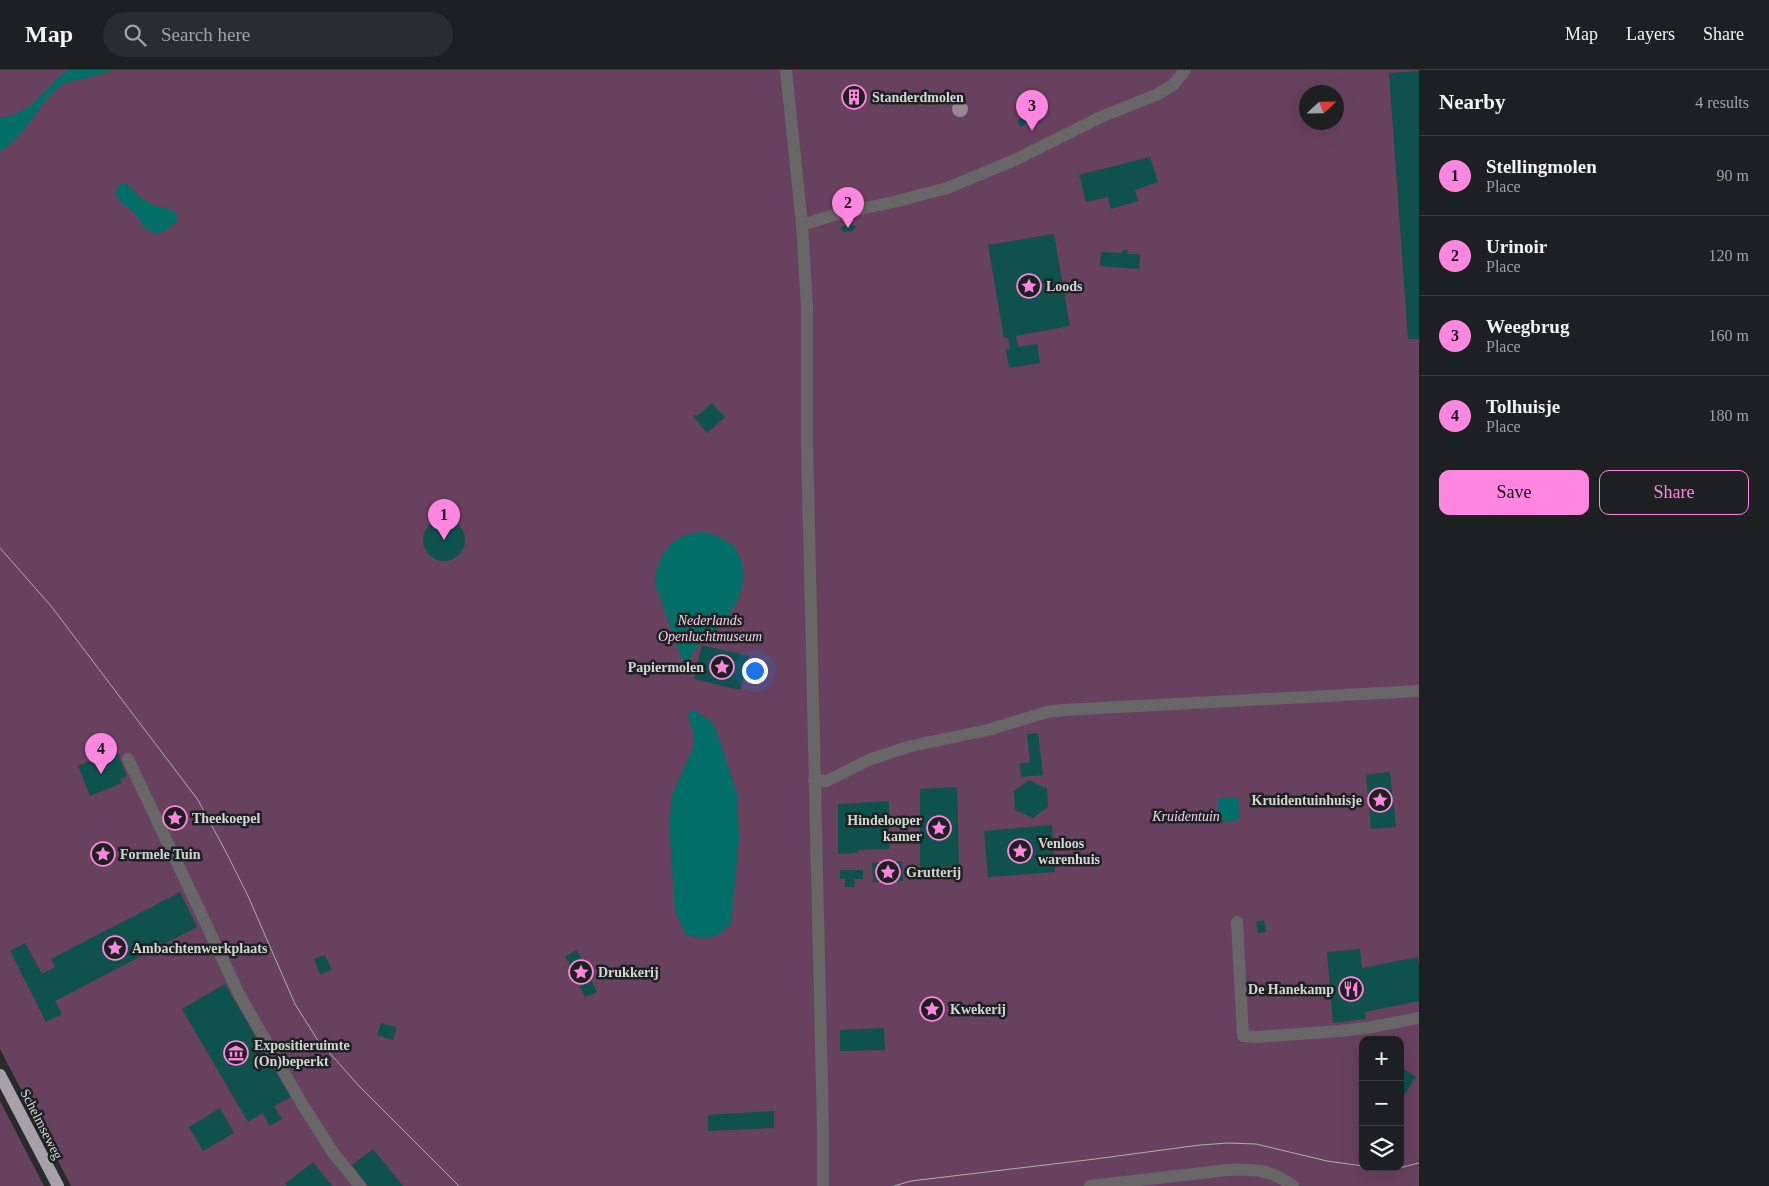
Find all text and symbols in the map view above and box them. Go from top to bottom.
search box [103,12,453,57]
text: Map [25,21,73,47]
icon: search [121,21,149,49]
text: Search here [161,24,250,45]
text: Map [1565,24,1598,44]
text: Layers [1626,24,1675,44]
text: Share [1703,24,1744,44]
building icon: Standerdmolen [841,84,867,110]
north arrow [1299,85,1344,130]
place label: Standerdmolen [872,90,964,105]
pin: 3 [1016,90,1048,131]
text: Nearby [1439,90,1506,114]
text: 4 results [1695,94,1749,111]
text: Stellingmolen [1486,156,1597,177]
text: 1 [1451,167,1459,184]
text: 90 m [1717,167,1749,184]
text: Place [1486,178,1521,195]
pin: 2 [832,187,864,228]
text: Urinoir [1486,236,1547,257]
text: 2 [1451,247,1459,264]
text: 120 m [1709,247,1749,264]
text: Place [1486,258,1521,275]
place icon: Loods [1016,273,1042,299]
place label: Loods [1046,279,1083,294]
text: Weegbrug [1486,316,1569,337]
text: 3 [1451,327,1459,344]
text: 160 m [1709,327,1749,344]
text: Place [1486,338,1521,355]
text: Tolhuisje [1486,396,1560,417]
text: 4 [1451,407,1459,424]
text: 180 m [1709,407,1749,424]
text: Place [1486,418,1521,435]
button: Save [1439,470,1589,515]
button: Share [1599,470,1749,515]
pin: 1 [428,499,460,540]
park label: Nederlands Openluchtmuseum [658,613,762,644]
place icon: Papiermolen [709,654,735,680]
your location [742,658,768,684]
place label: Papiermolen [628,660,704,675]
pin: 4 [85,733,117,774]
place icon: Kruidentuinhuisje [1367,787,1393,813]
place label: Kruidentuinhuisje [1252,793,1362,808]
place icon: Theekoepel [162,805,188,831]
park label: Kruidentuin [1151,809,1220,824]
place label: Theekoepel [192,811,261,826]
place label: Hindelooper kamer [847,813,922,844]
place icon: Hindelooper kamer [926,815,952,841]
place label: Venloos warenhuis [1038,836,1101,867]
place icon: Venloos warenhuis [1007,838,1033,864]
place icon: Formele Tuin [90,841,116,867]
place label: Formele Tuin [120,847,201,862]
place icon: Grutterij [875,859,901,885]
place label: Grutterij [906,865,961,880]
place icon: Ambachtenwerkplaats [102,935,128,961]
place label: Ambachtenwerkplaats [132,941,268,956]
place icon: Drukkerij [568,959,594,985]
place label: Drukkerij [598,965,659,980]
restaurant icon: De Hanekamp [1338,976,1364,1002]
place label: De Hanekamp [1248,982,1334,997]
place icon: Kwekerij [919,996,945,1022]
place label: Kwekerij [950,1002,1006,1017]
map controls [1359,1036,1404,1171]
button: + [1359,1036,1404,1081]
place label: Expositieruimte (On)beperkt [254,1038,350,1070]
museum icon: Expositieruimte (On)beperkt [223,1040,249,1066]
button: − [1359,1081,1404,1126]
street label: Schelmseweg [17,1087,66,1162]
button: layers [1359,1126,1404,1171]

